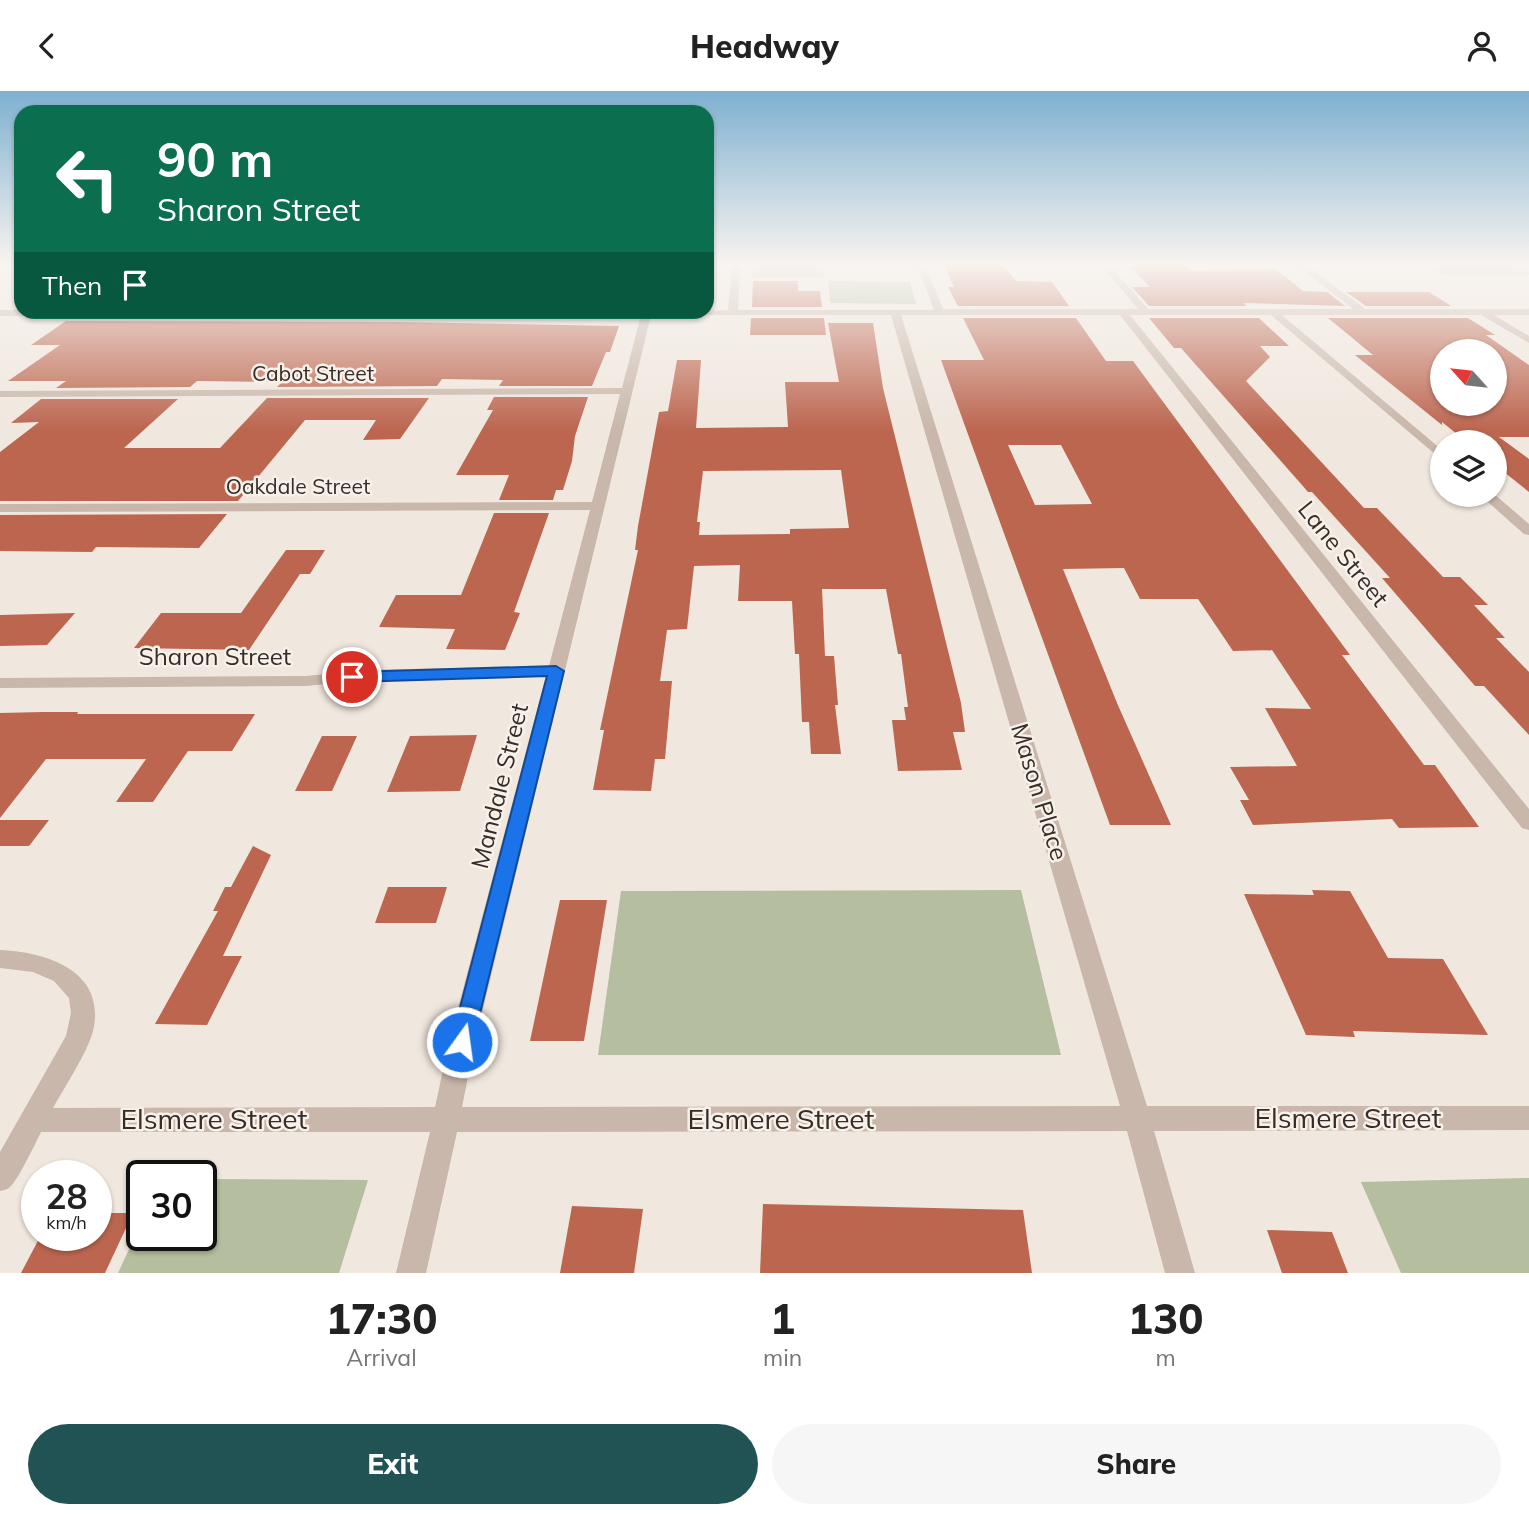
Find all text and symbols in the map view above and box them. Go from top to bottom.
text: Headway [690,26,839,66]
icon: back [28,27,66,65]
icon: person [1463,27,1501,65]
text: 90 m [157,128,273,189]
icon: left [42,133,133,224]
text: Sharon Street [157,189,360,229]
icon: arrive [116,266,154,304]
text: Then [42,269,102,302]
north arrow [1430,339,1507,417]
map controls [1430,339,1507,507]
street label: Cabot Street [252,360,374,386]
button: layers [1430,430,1507,507]
street label: Oakdale Street [226,473,370,499]
street label: Lane Street [1292,494,1395,612]
street label: Sharon Street [139,641,291,671]
pin [322,647,382,707]
icon: arrive [333,658,371,696]
street label: Mandale Street [464,700,534,872]
street label: Mason Place [1005,720,1075,864]
position arrow [425,1005,499,1079]
street label: Elsmere Street [1255,1100,1442,1135]
street label: Elsmere Street [121,1101,308,1136]
street label: Elsmere Street [688,1101,875,1136]
speed limit sign: 30 [126,1160,217,1251]
text: 28 [45,1174,88,1218]
text: km/h [46,1211,87,1234]
text: 17:30 [326,1292,437,1345]
text: 1 [770,1292,795,1345]
text: 130 [1128,1292,1203,1345]
text: Arrival [346,1343,417,1372]
text: min [763,1343,802,1372]
text: m [1155,1343,1176,1372]
button: Exit [28,1424,758,1504]
button: Share [772,1424,1501,1504]

